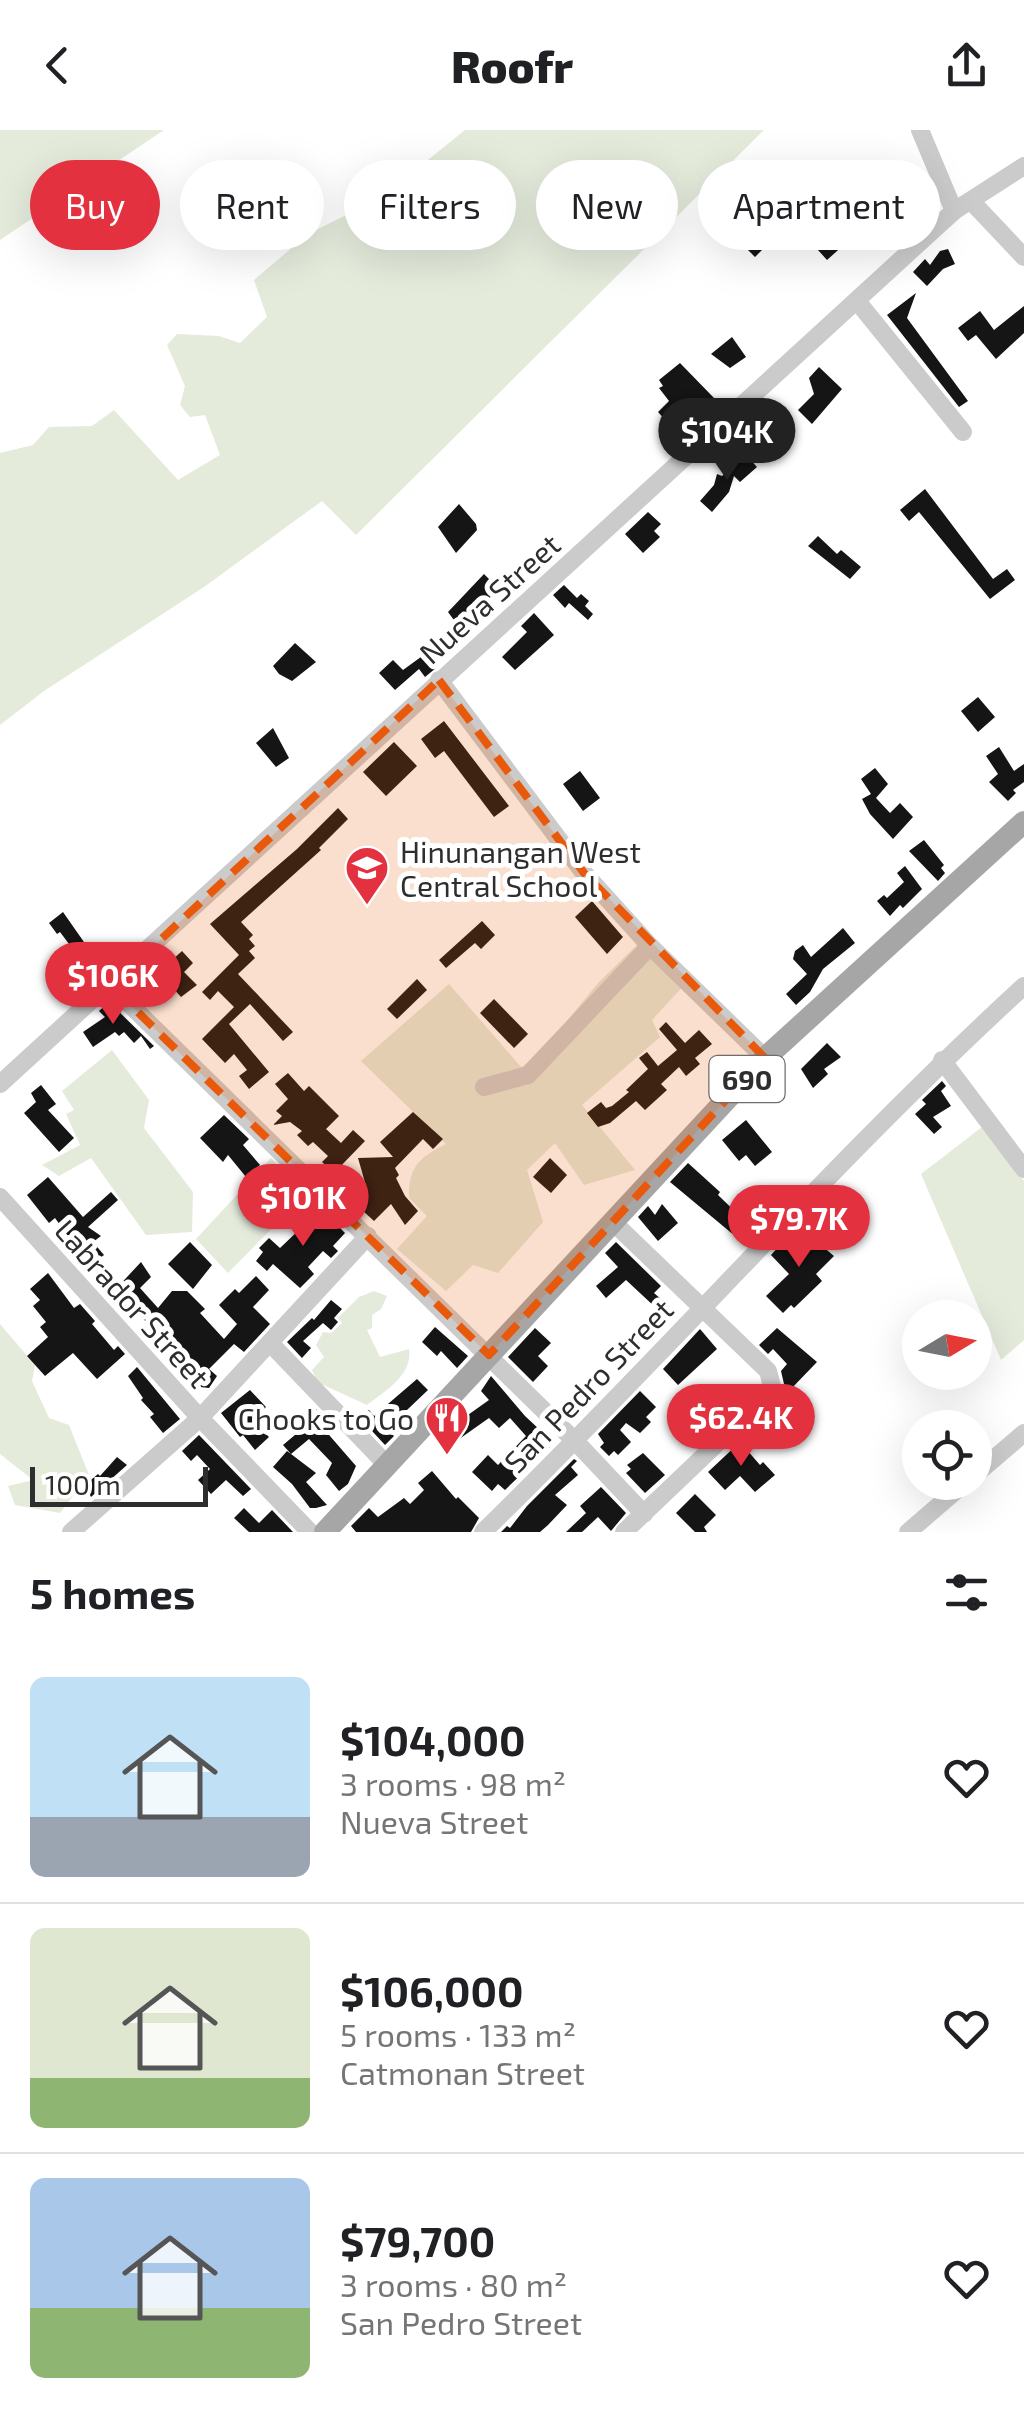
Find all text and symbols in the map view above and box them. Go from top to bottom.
icon: back [30,38,85,93]
text: Roofr [451,38,573,92]
icon: share [939,38,994,93]
chip: Buy [30,160,160,250]
chip: Rent [180,160,324,250]
chip: Filters [344,160,516,250]
chip: New [536,160,678,250]
chip: Apartment [698,160,940,250]
pin: $104K [657,398,797,483]
text: $104K [680,411,774,449]
street label: Nueva Street [411,526,567,670]
place label: Hinunangan West Central School [400,833,641,903]
school or university icon: Hinunangan West Central School [344,845,390,906]
pin: $106K [43,942,183,1027]
text: $106K [67,955,159,993]
road number: 690 [710,1056,784,1102]
pin: $101K [233,1164,373,1249]
text: $101K [260,1177,346,1215]
pin: $79.7K [718,1185,880,1270]
text: $79.7K [750,1198,848,1236]
street label: Labrador Street [48,1212,218,1394]
street label: San Pedro Street [496,1291,680,1479]
north arrow [902,1300,992,1390]
map controls [902,1300,992,1500]
pin: $62.4K [660,1384,822,1469]
restaurant icon: Chooks to Go [424,1395,470,1456]
text: $62.4K [689,1397,793,1435]
place label: Chooks to Go [238,1400,414,1436]
button: locate [902,1410,992,1500]
scale bar [30,1462,208,1506]
text: 100 m [45,1467,121,1501]
icon: filters [939,1565,994,1620]
text: 5 homes [30,1567,195,1617]
text: $104,000 [340,1714,525,1764]
icon: home [110,1717,230,1837]
icon: heart [939,1750,994,1805]
text: 3 rooms · 98 m² [340,1764,566,1802]
text: Nueva Street [340,1802,528,1840]
text: $106,000 [340,1965,523,2015]
icon: home [110,1968,230,2088]
icon: heart [939,2001,994,2056]
text: 5 rooms · 133 m² [340,2015,576,2053]
text: Catmonan Street [340,2053,585,2091]
text: $79,700 [340,2215,495,2265]
icon: home [110,2218,230,2338]
icon: heart [939,2251,994,2306]
text: 3 rooms · 80 m² [340,2265,567,2303]
text: San Pedro Street [340,2303,582,2341]

